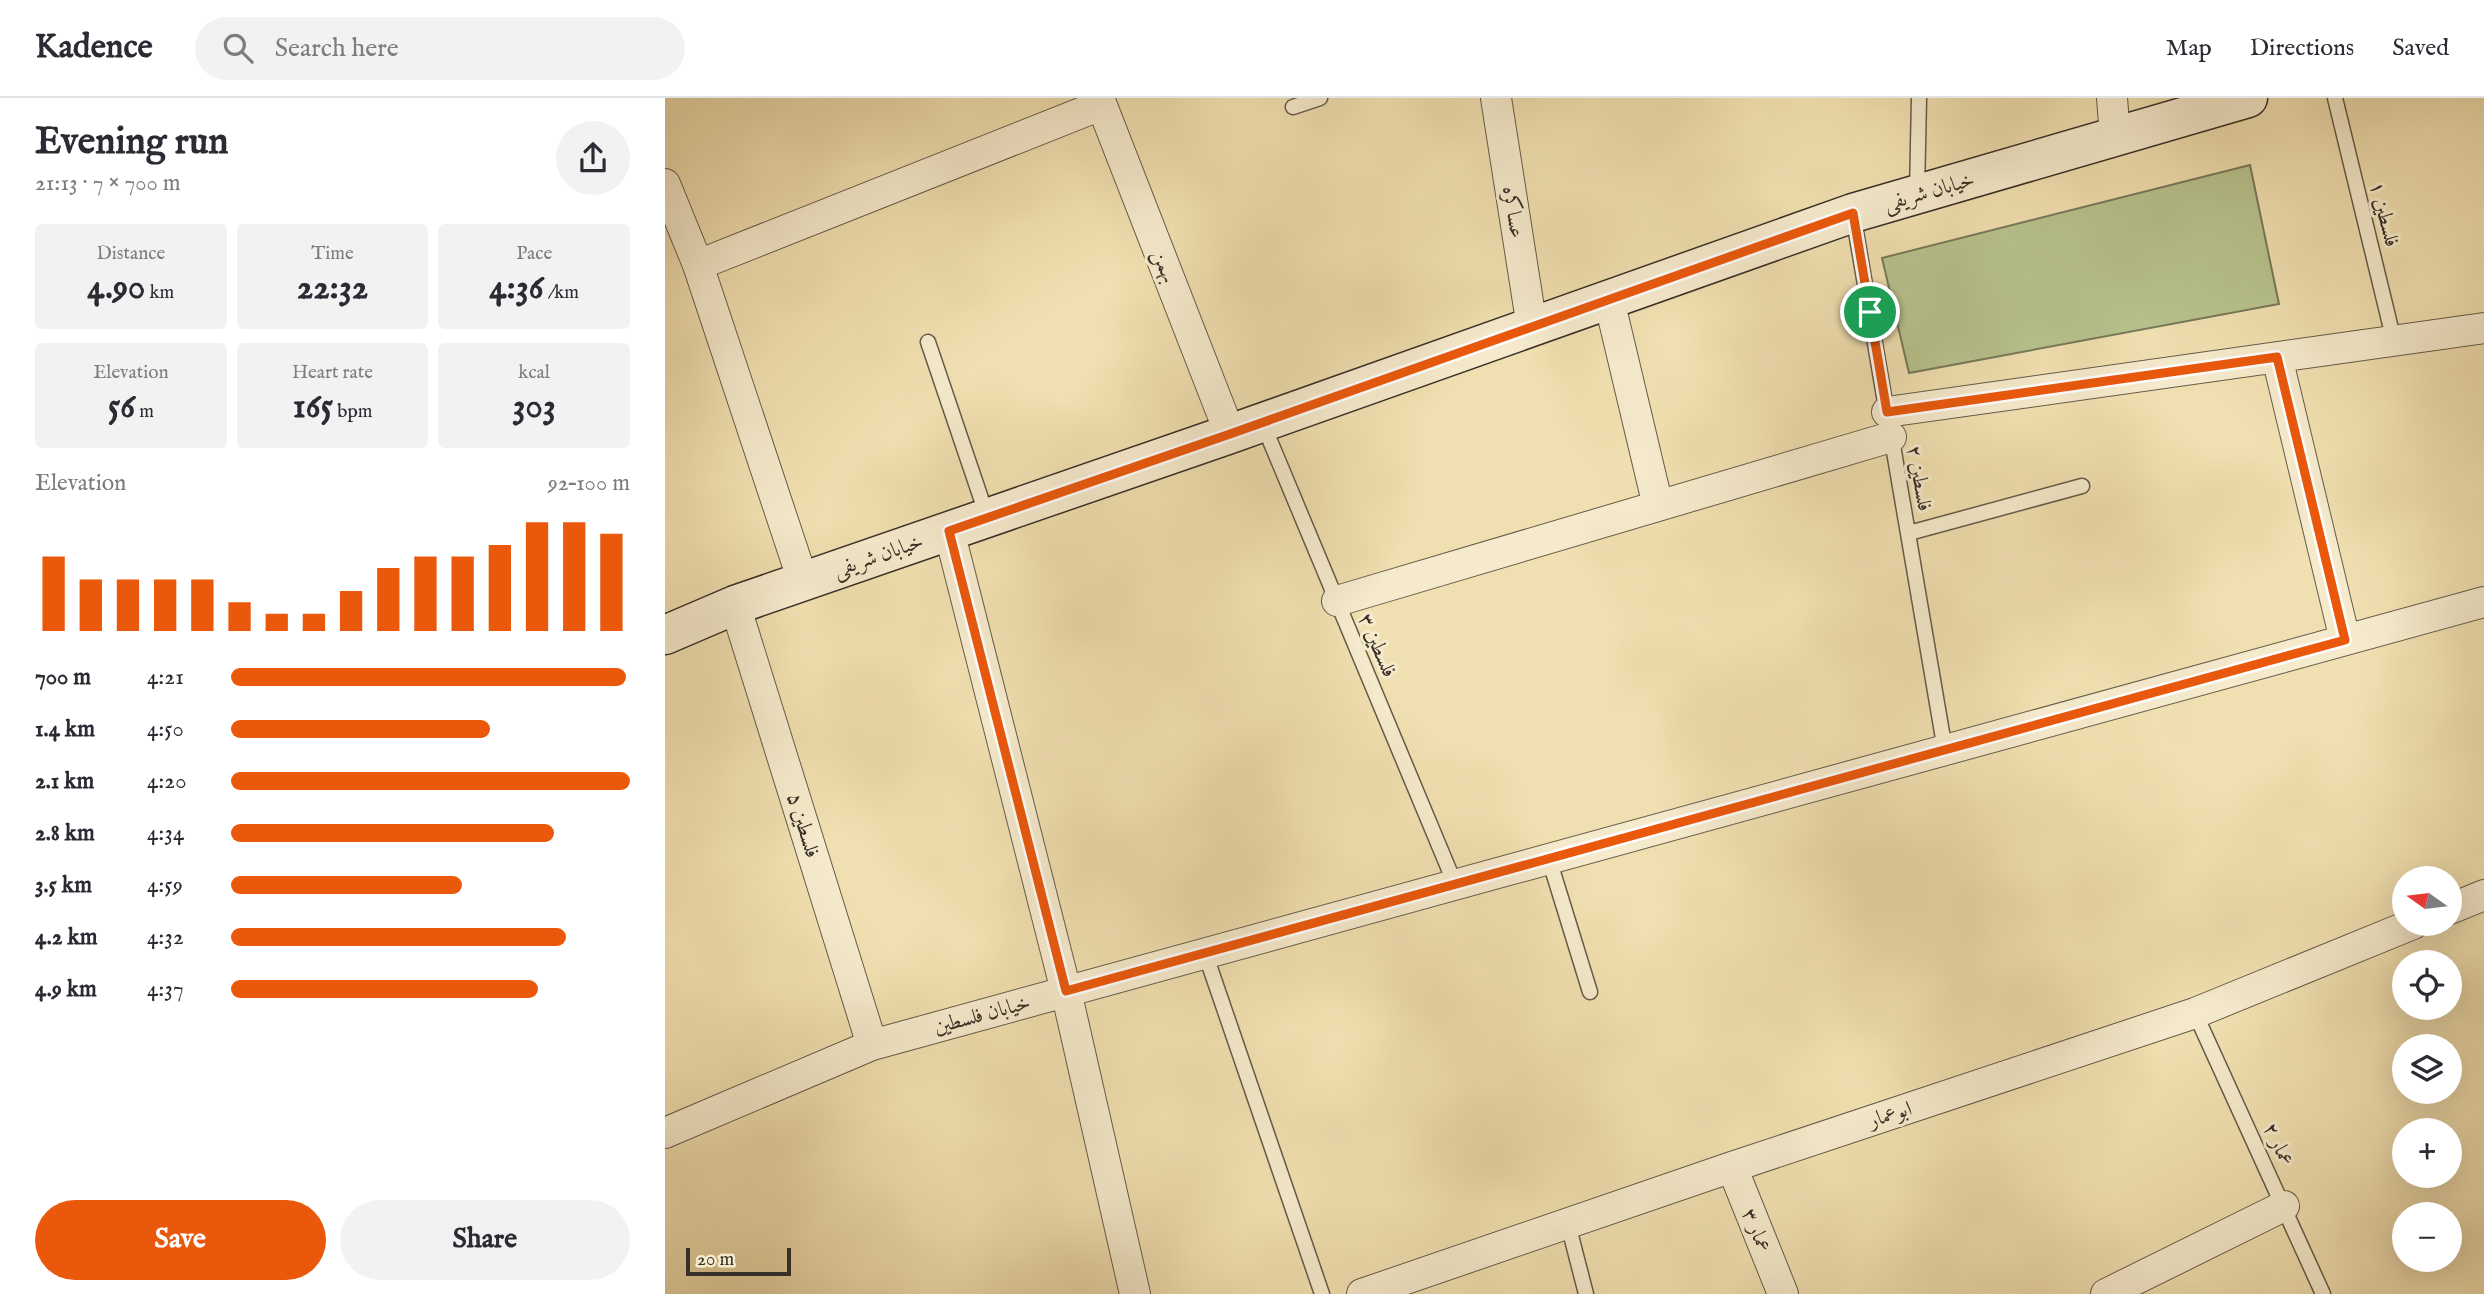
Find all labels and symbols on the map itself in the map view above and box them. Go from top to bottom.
street label: خیابان شریفی [1881,167,1978,218]
street label: فلسطین ۱ [2362,179,2405,250]
street label: عساکره [1495,184,1530,240]
street label: بهمن [1145,246,1182,287]
pin [1840,282,1900,342]
street label: فلسطین ۲ [1899,443,1938,513]
street label: خیابان شریفی [830,528,927,584]
street label: فلسطین ۳ [1351,610,1402,682]
street label: فلسطین ۵ [780,790,825,861]
north arrow [2392,866,2462,936]
street label: خیابان فلسطین [931,990,1034,1041]
street label: ابوعمار [1864,1096,1915,1136]
street label: عمار ۲ [2256,1119,2299,1171]
street label: عمار ۳ [1735,1205,1777,1256]
scale bar [686,1245,791,1277]

